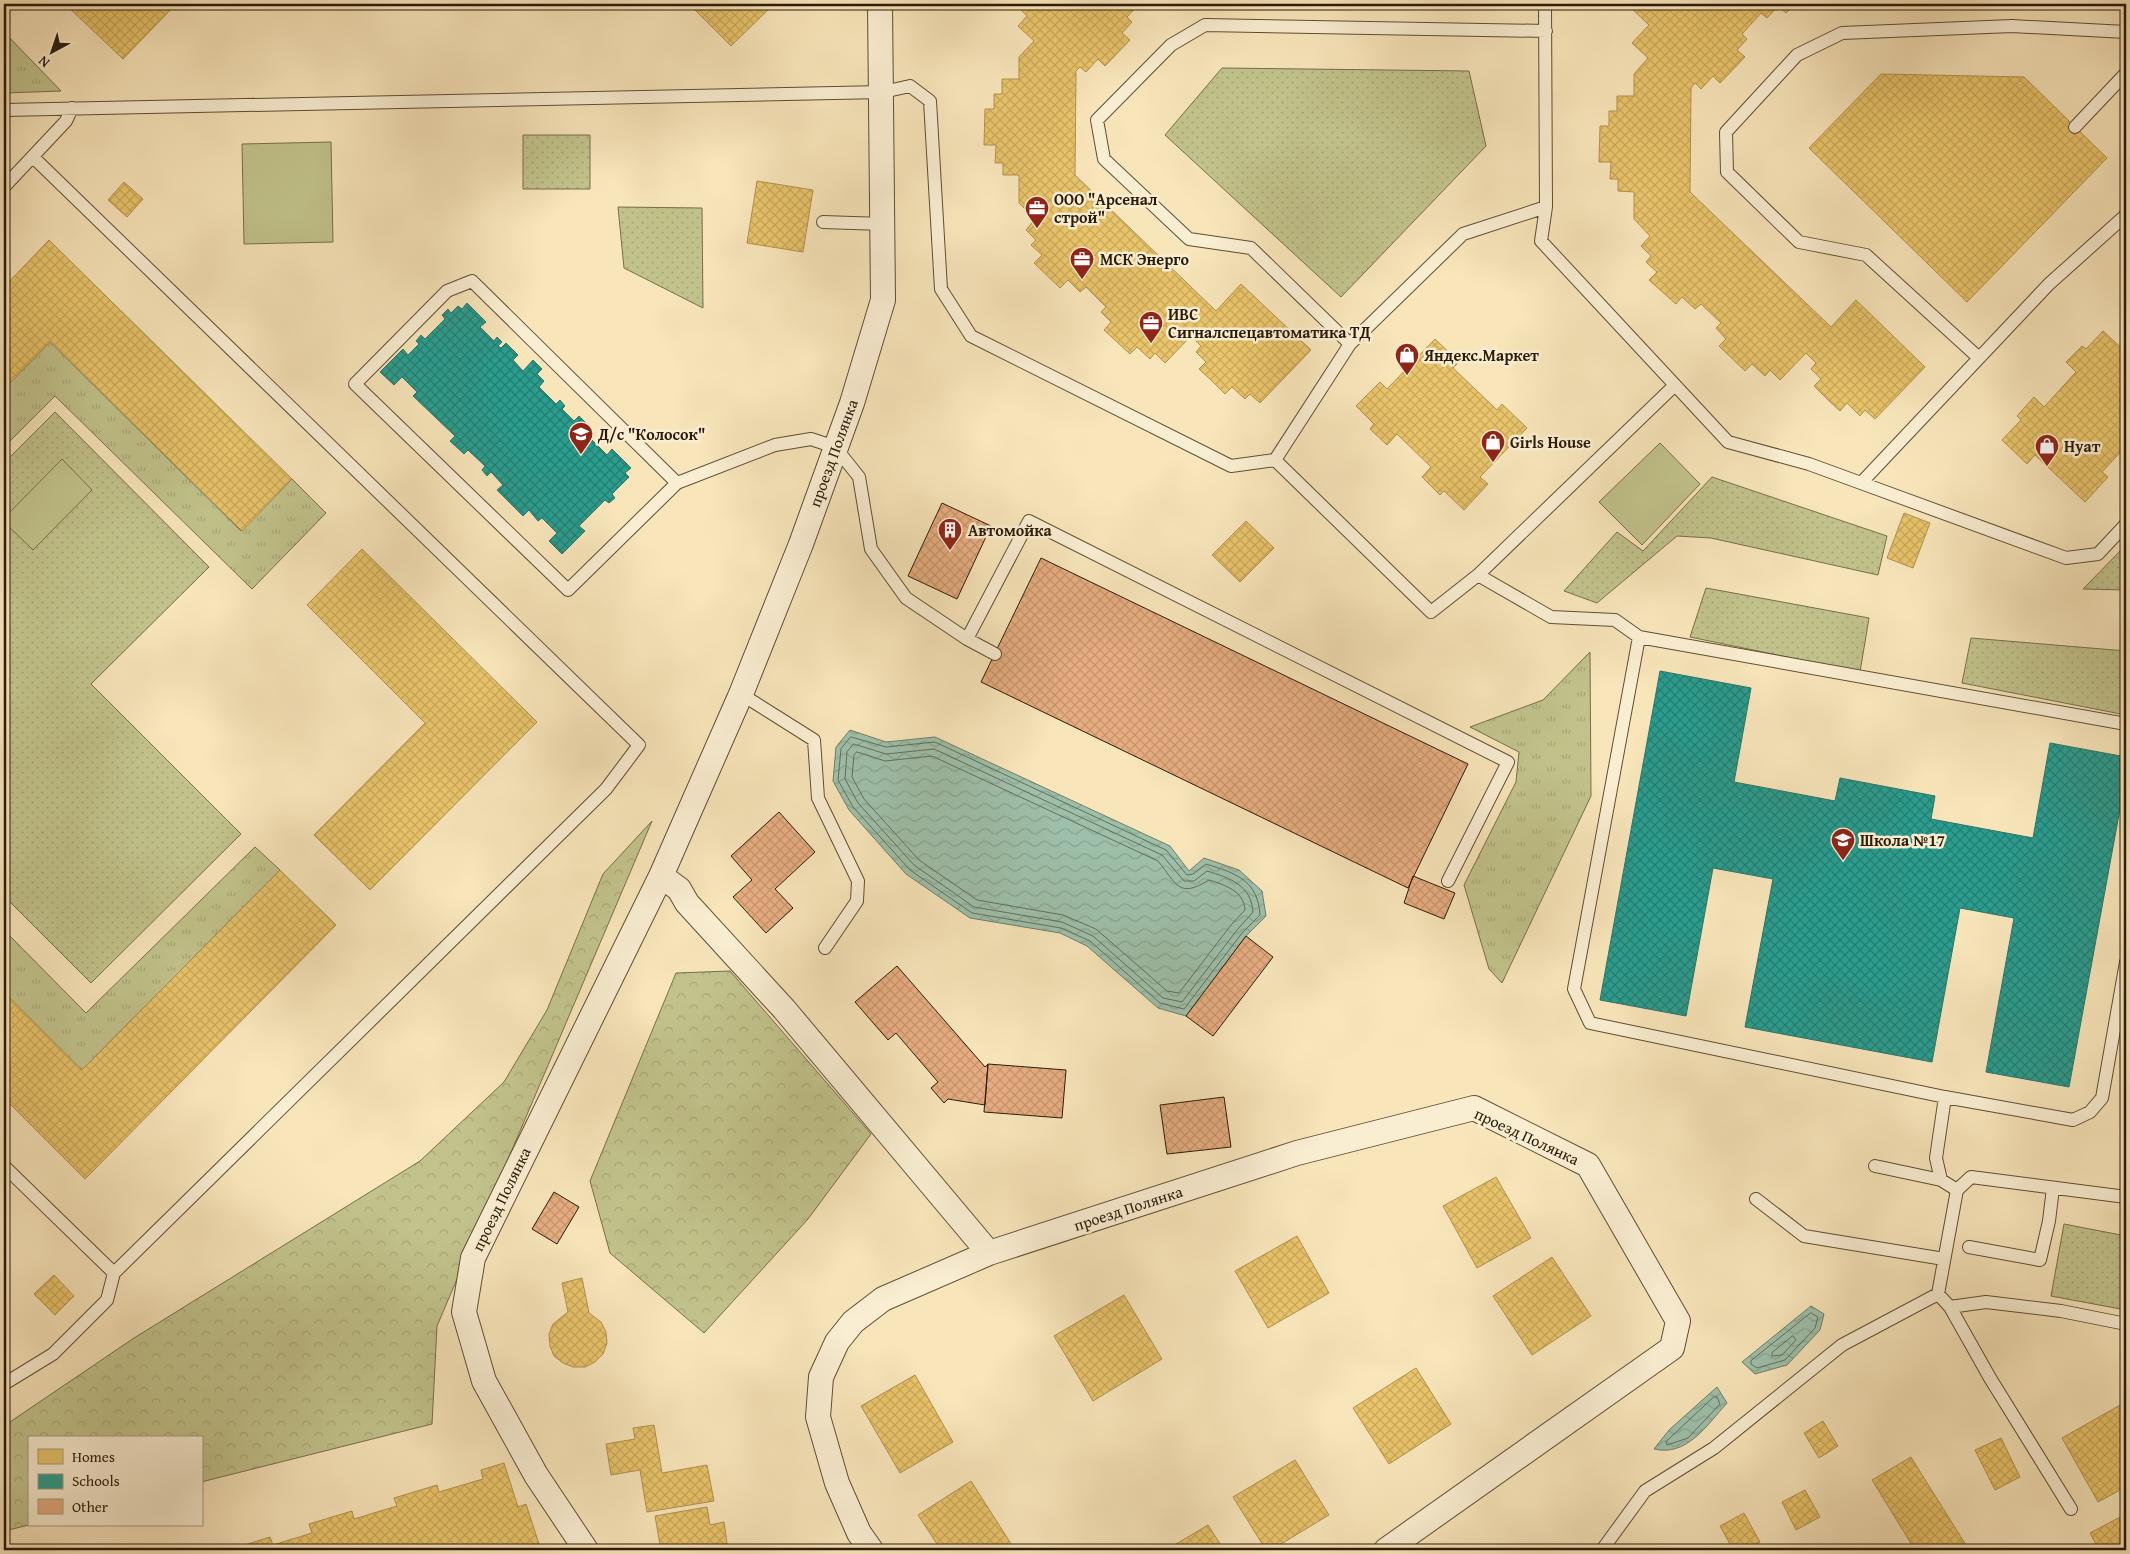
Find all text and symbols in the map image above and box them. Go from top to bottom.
north arrow [28,28,78,78]
text: N [33,51,54,73]
place label: ООО "Арсенал строй" [1054,187,1158,229]
office icon: ООО "Арсенал строй" [1024,195,1050,229]
office icon: МСК Энерго [1069,246,1095,280]
place label: МСК Энерго [1100,247,1189,271]
place label: ИВС Сигналспецавтоматика ТД [1168,302,1371,344]
office icon: ИВС Сигналспецавтоматика ТД [1138,310,1164,344]
shop icon: Яндекс.Маркет [1394,342,1420,376]
place label: Яндекс.Маркет [1423,343,1539,367]
street label: проезд Полянка [802,395,864,510]
school or university icon: Д/с "Колосок" [568,421,594,455]
place label: Д/с "Колосок" [597,422,705,446]
shop icon: Girls House [1480,429,1506,463]
place label: Girls House [1510,430,1591,454]
shop icon: Нуат [2034,433,2060,467]
place label: Нуат [2064,434,2101,458]
building icon: Автомойка [937,517,963,551]
place label: Автомойка [968,518,1053,542]
school or university icon: Школа №17 [1830,827,1856,861]
place label: Школа №17 [1860,828,1945,852]
street label: проезд Полянка [1471,1101,1584,1171]
street label: проезд Полянка [465,1143,537,1255]
street label: проезд Полянка [1070,1179,1186,1237]
legend [28,1436,202,1526]
text: Homes [72,1446,115,1467]
text: Schools [72,1470,120,1491]
text: Other [72,1496,108,1517]

